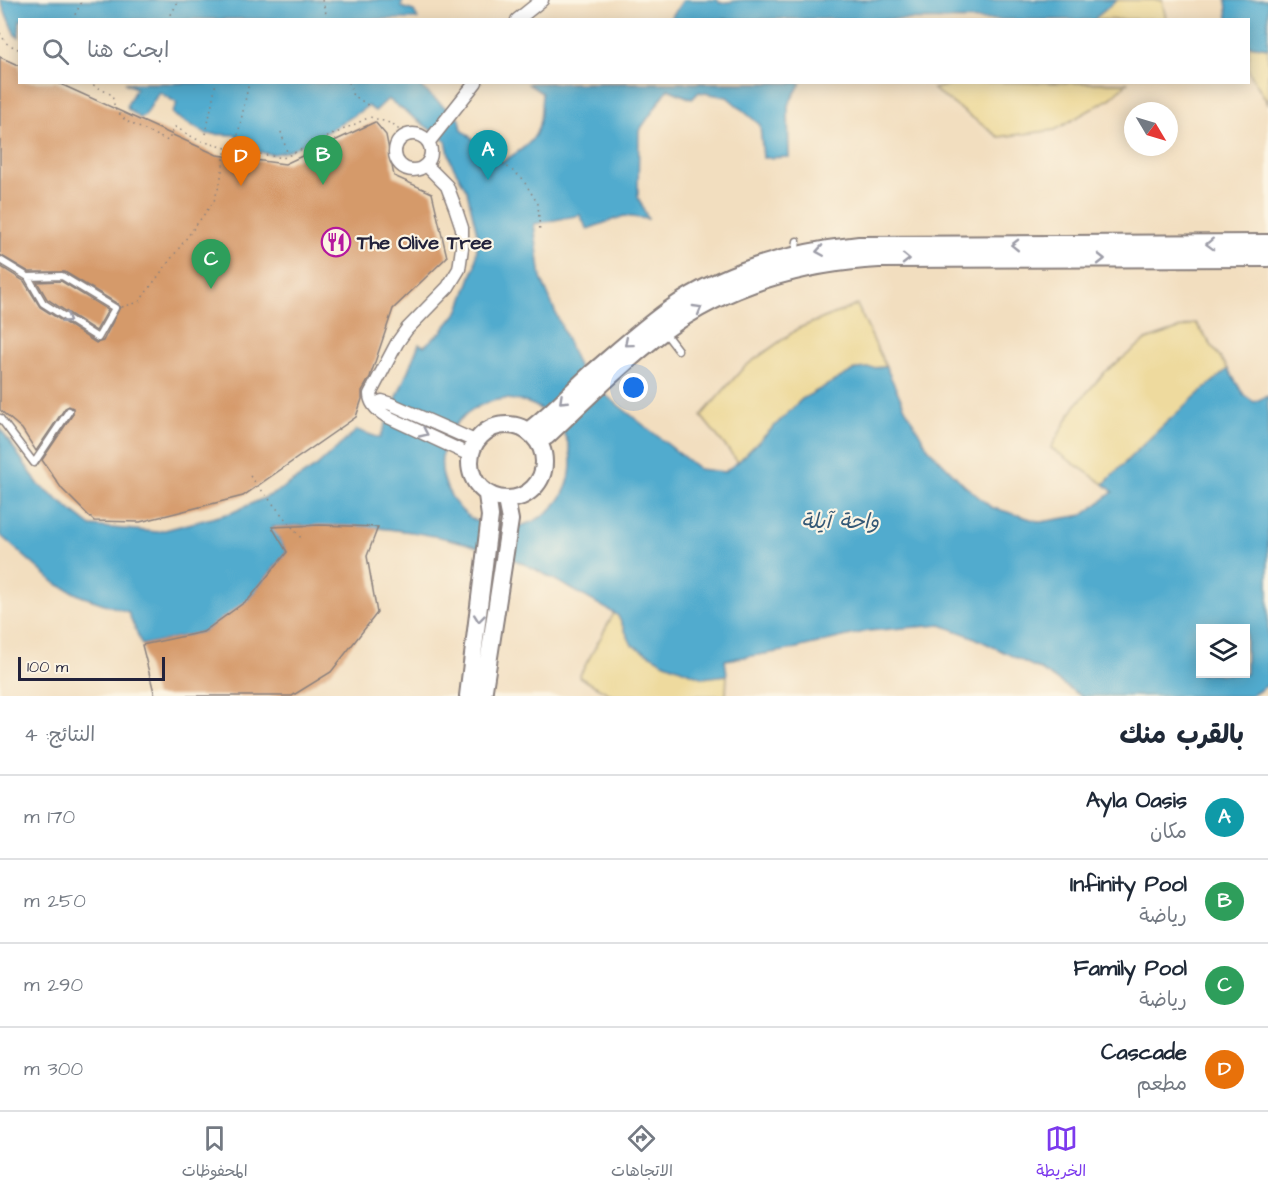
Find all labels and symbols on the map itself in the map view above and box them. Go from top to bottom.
north arrow [1124,102,1178,156]
pin: A [468,130,508,180]
pin: D [222,136,260,186]
pin: B [304,136,342,185]
restaurant icon: The Olive Tree [320,226,352,258]
place label: The Olive Tree [356,229,492,257]
one-way arrow [1205,238,1214,250]
one-way arrow [1010,239,1019,251]
pin: C [192,240,230,289]
one-way arrow [815,244,825,256]
one-way arrow [901,253,910,265]
one-way arrow [1096,253,1105,265]
one-way arrow [692,305,702,316]
one-way arrow [61,311,71,323]
one-way arrow [624,336,635,347]
your location [619,373,648,402]
one-way arrow [559,393,570,404]
one-way arrow [417,426,428,438]
water label: واحة آيلة [801,507,879,536]
one-way arrow [473,613,486,622]
scale bar [18,654,165,682]

